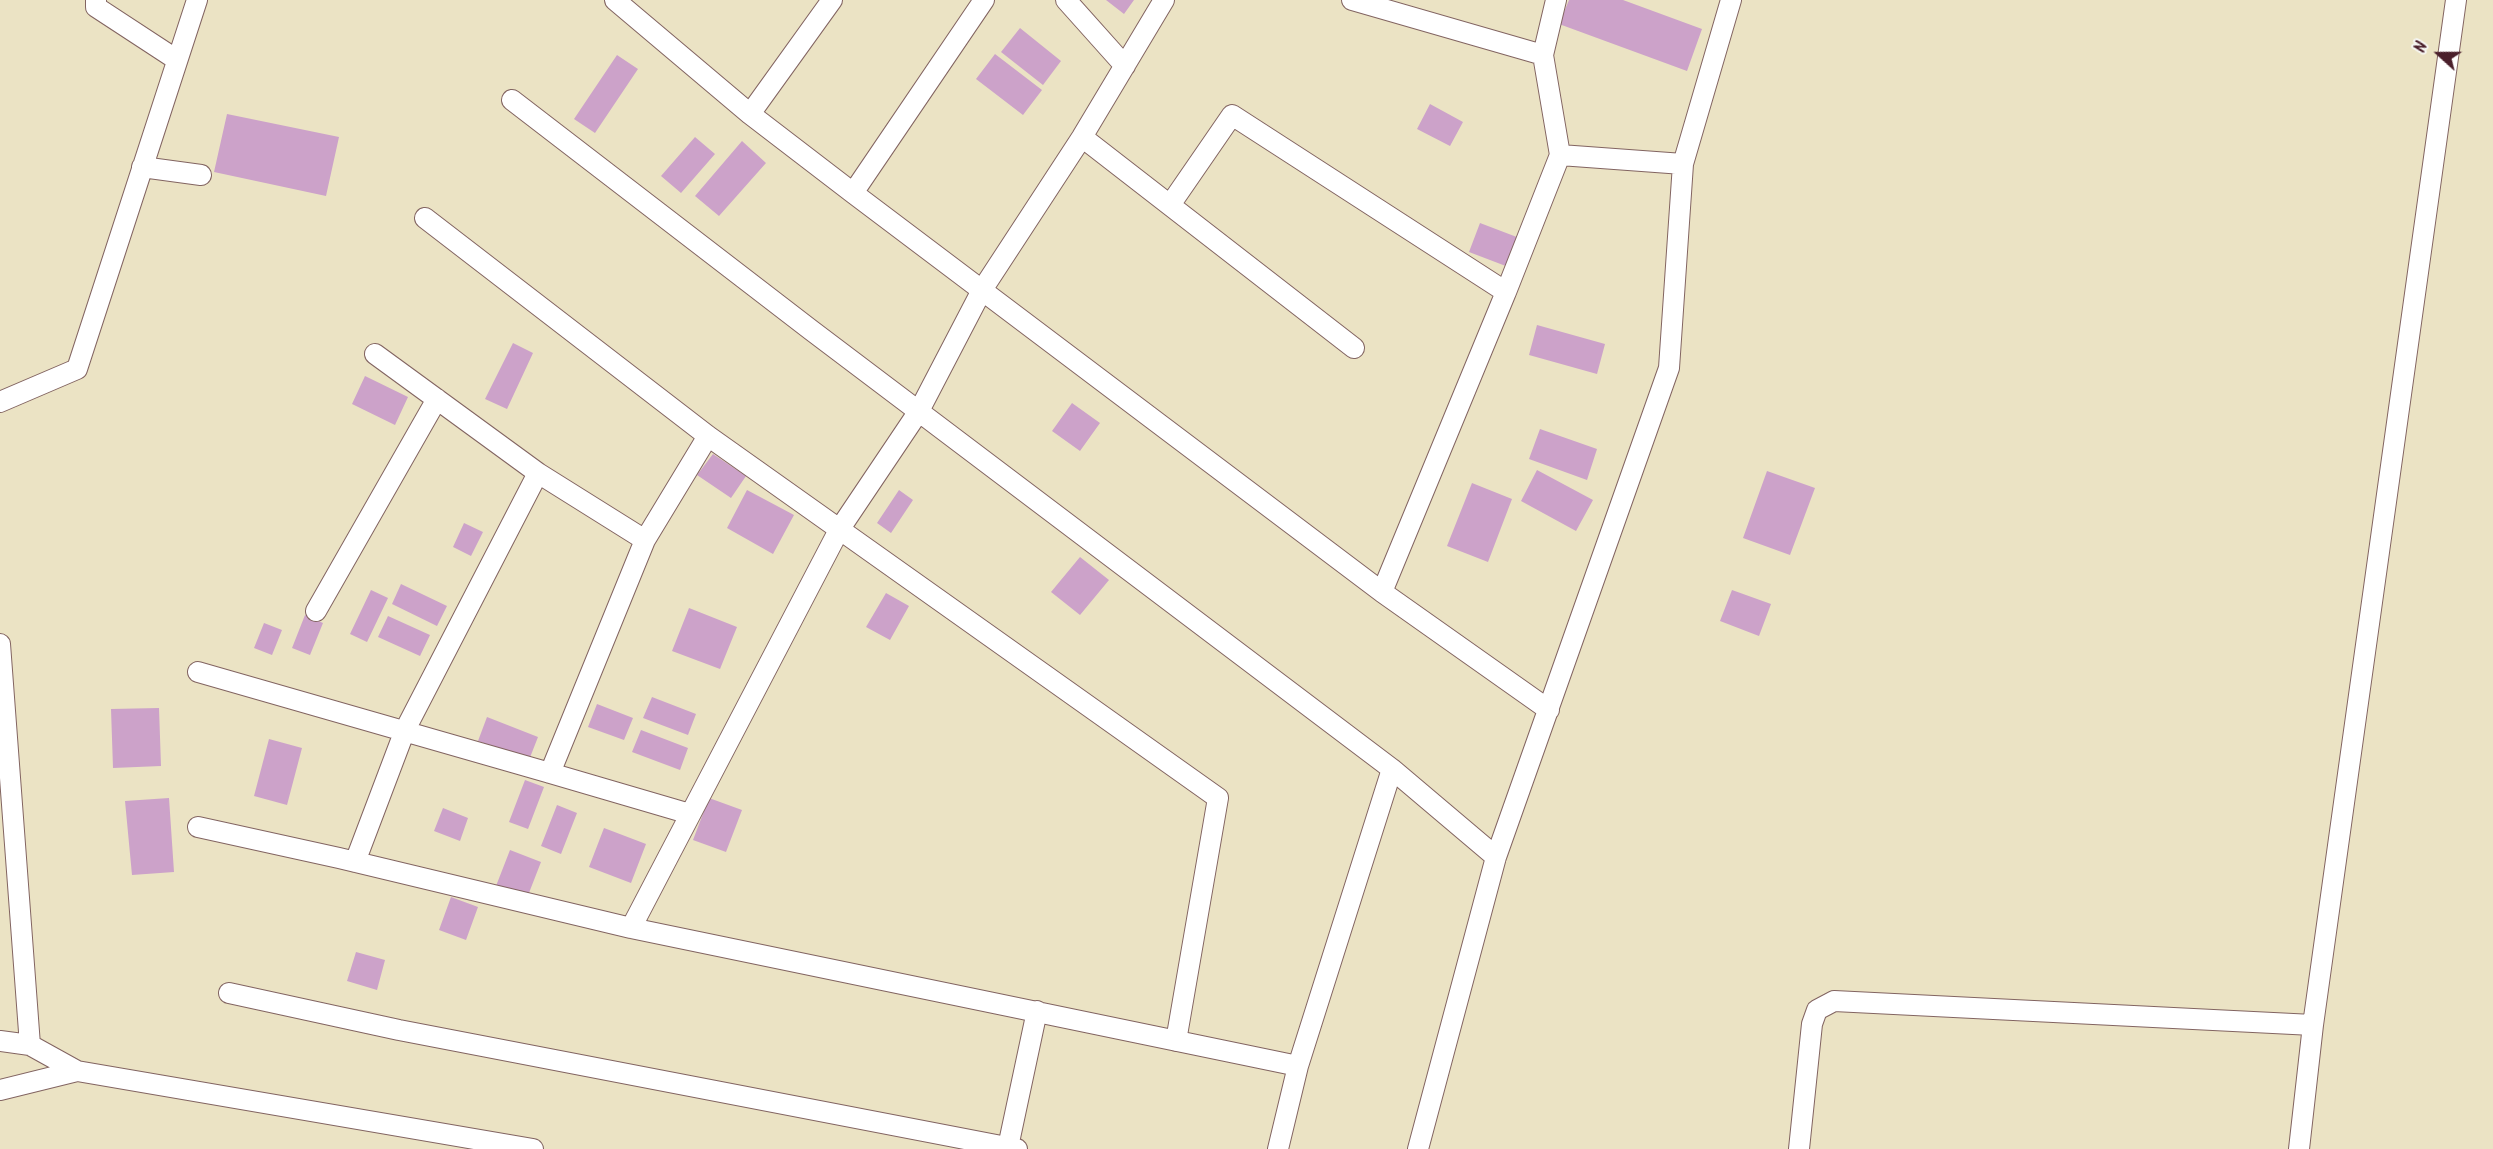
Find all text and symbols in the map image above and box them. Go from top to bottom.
north arrow [2409,24,2469,84]
text: N [2408,38,2435,57]

